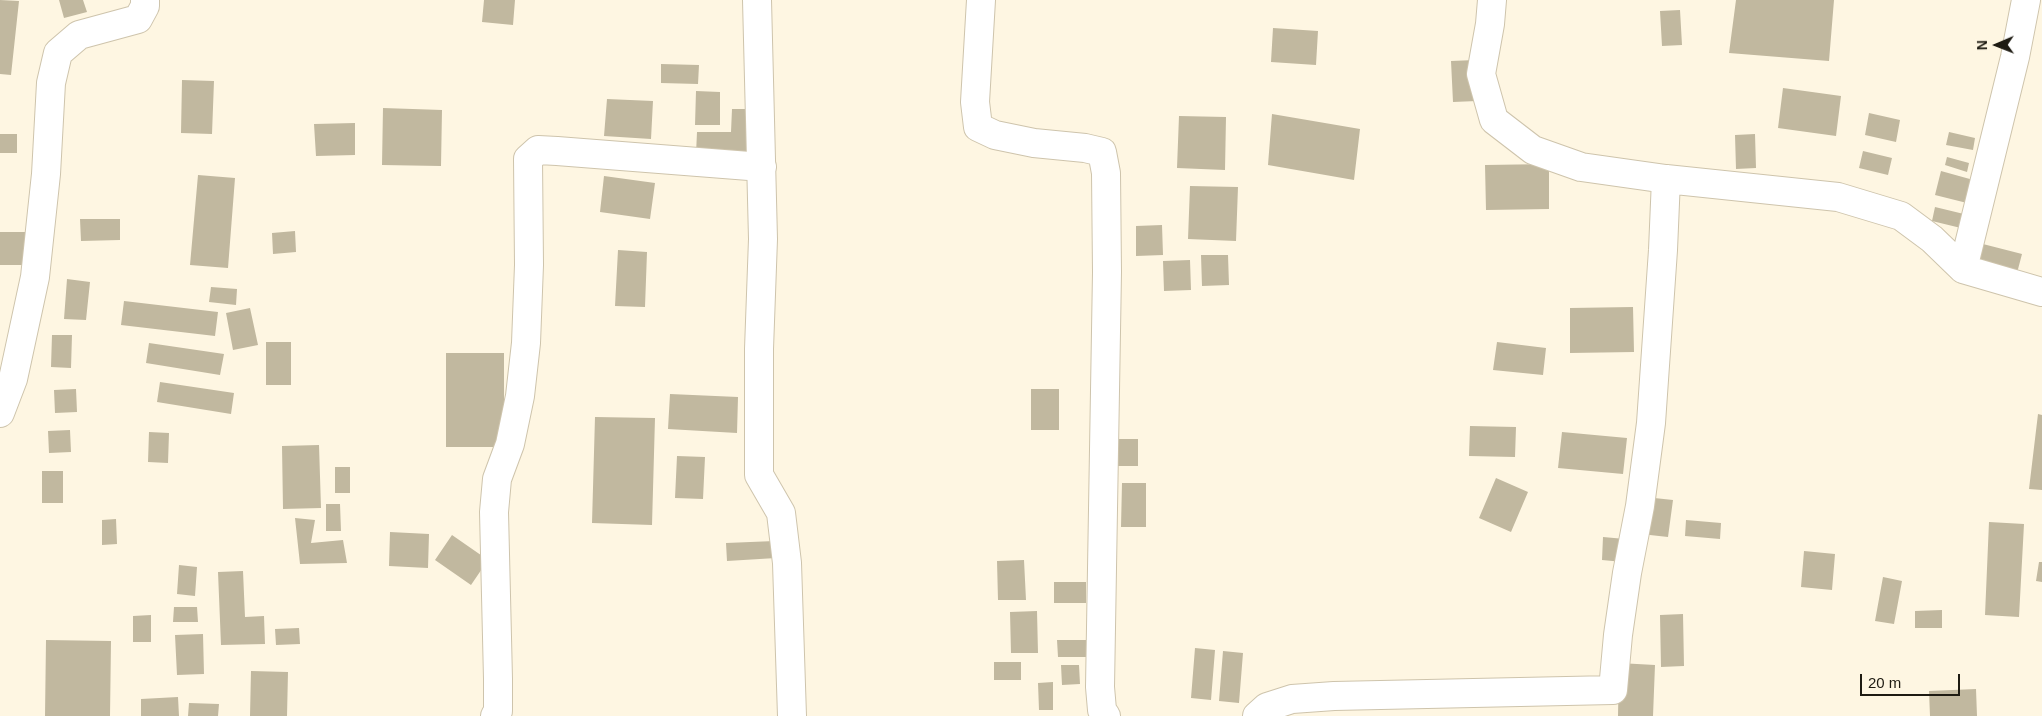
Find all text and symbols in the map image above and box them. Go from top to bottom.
north arrow [1972,20,2022,70]
text: N [1974,40,1990,50]
scale bar [1862,664,1962,696]
text: 20 m [1868,674,1901,691]

